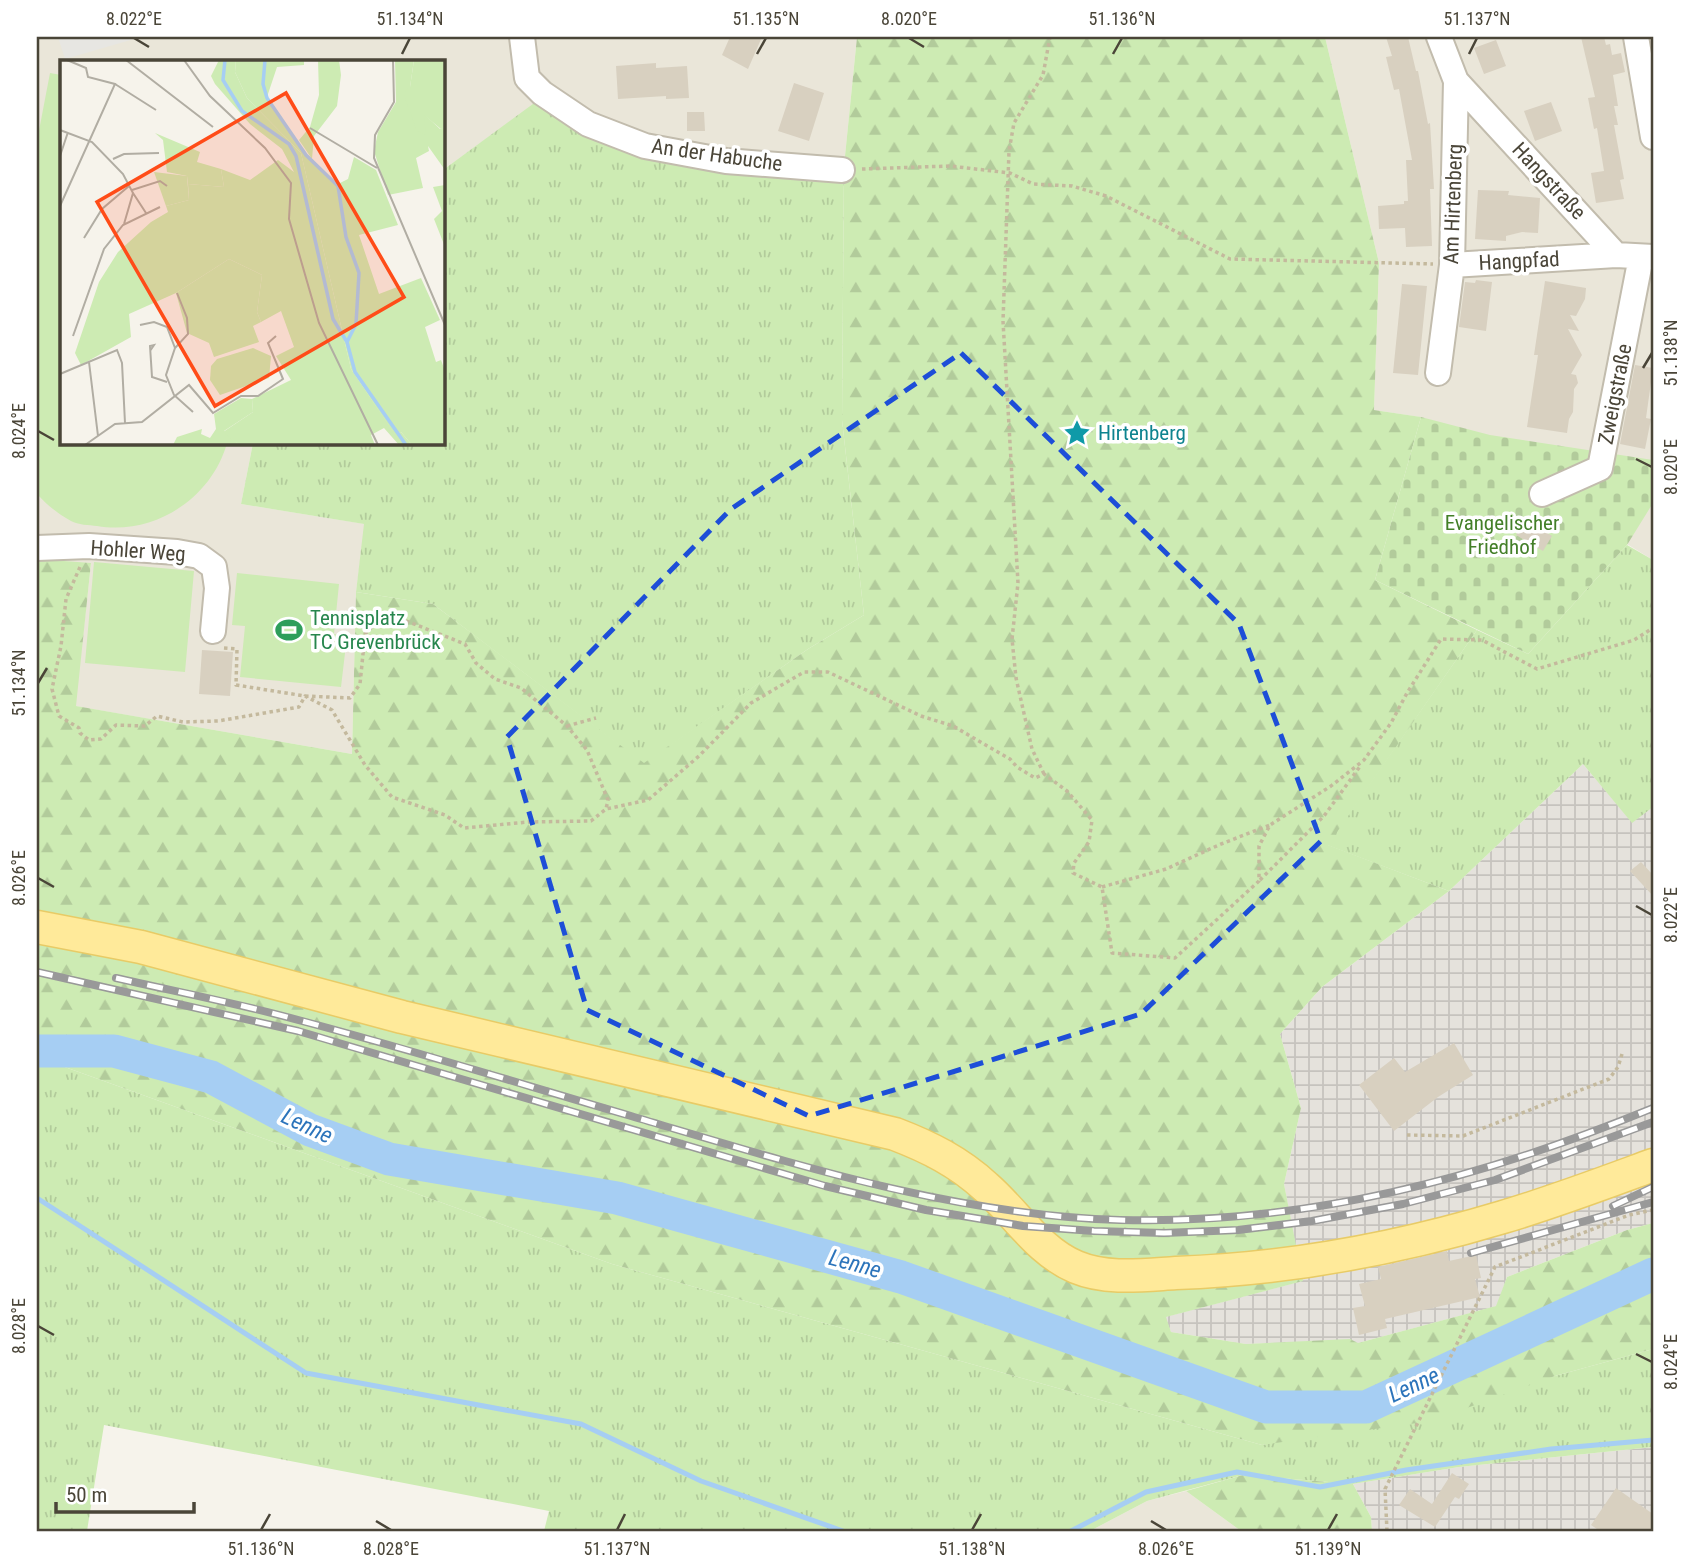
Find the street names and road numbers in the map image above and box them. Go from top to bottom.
street label: An der Habuche [650,134,784,176]
street label: Hangstraße [1507,138,1591,224]
street label: Am Hirtenberg [1439,143,1467,265]
street label: Hangpfad [1478,247,1560,275]
street label: Zweigstraße [1593,341,1637,446]
street label: Hohler Weg [90,536,186,566]

